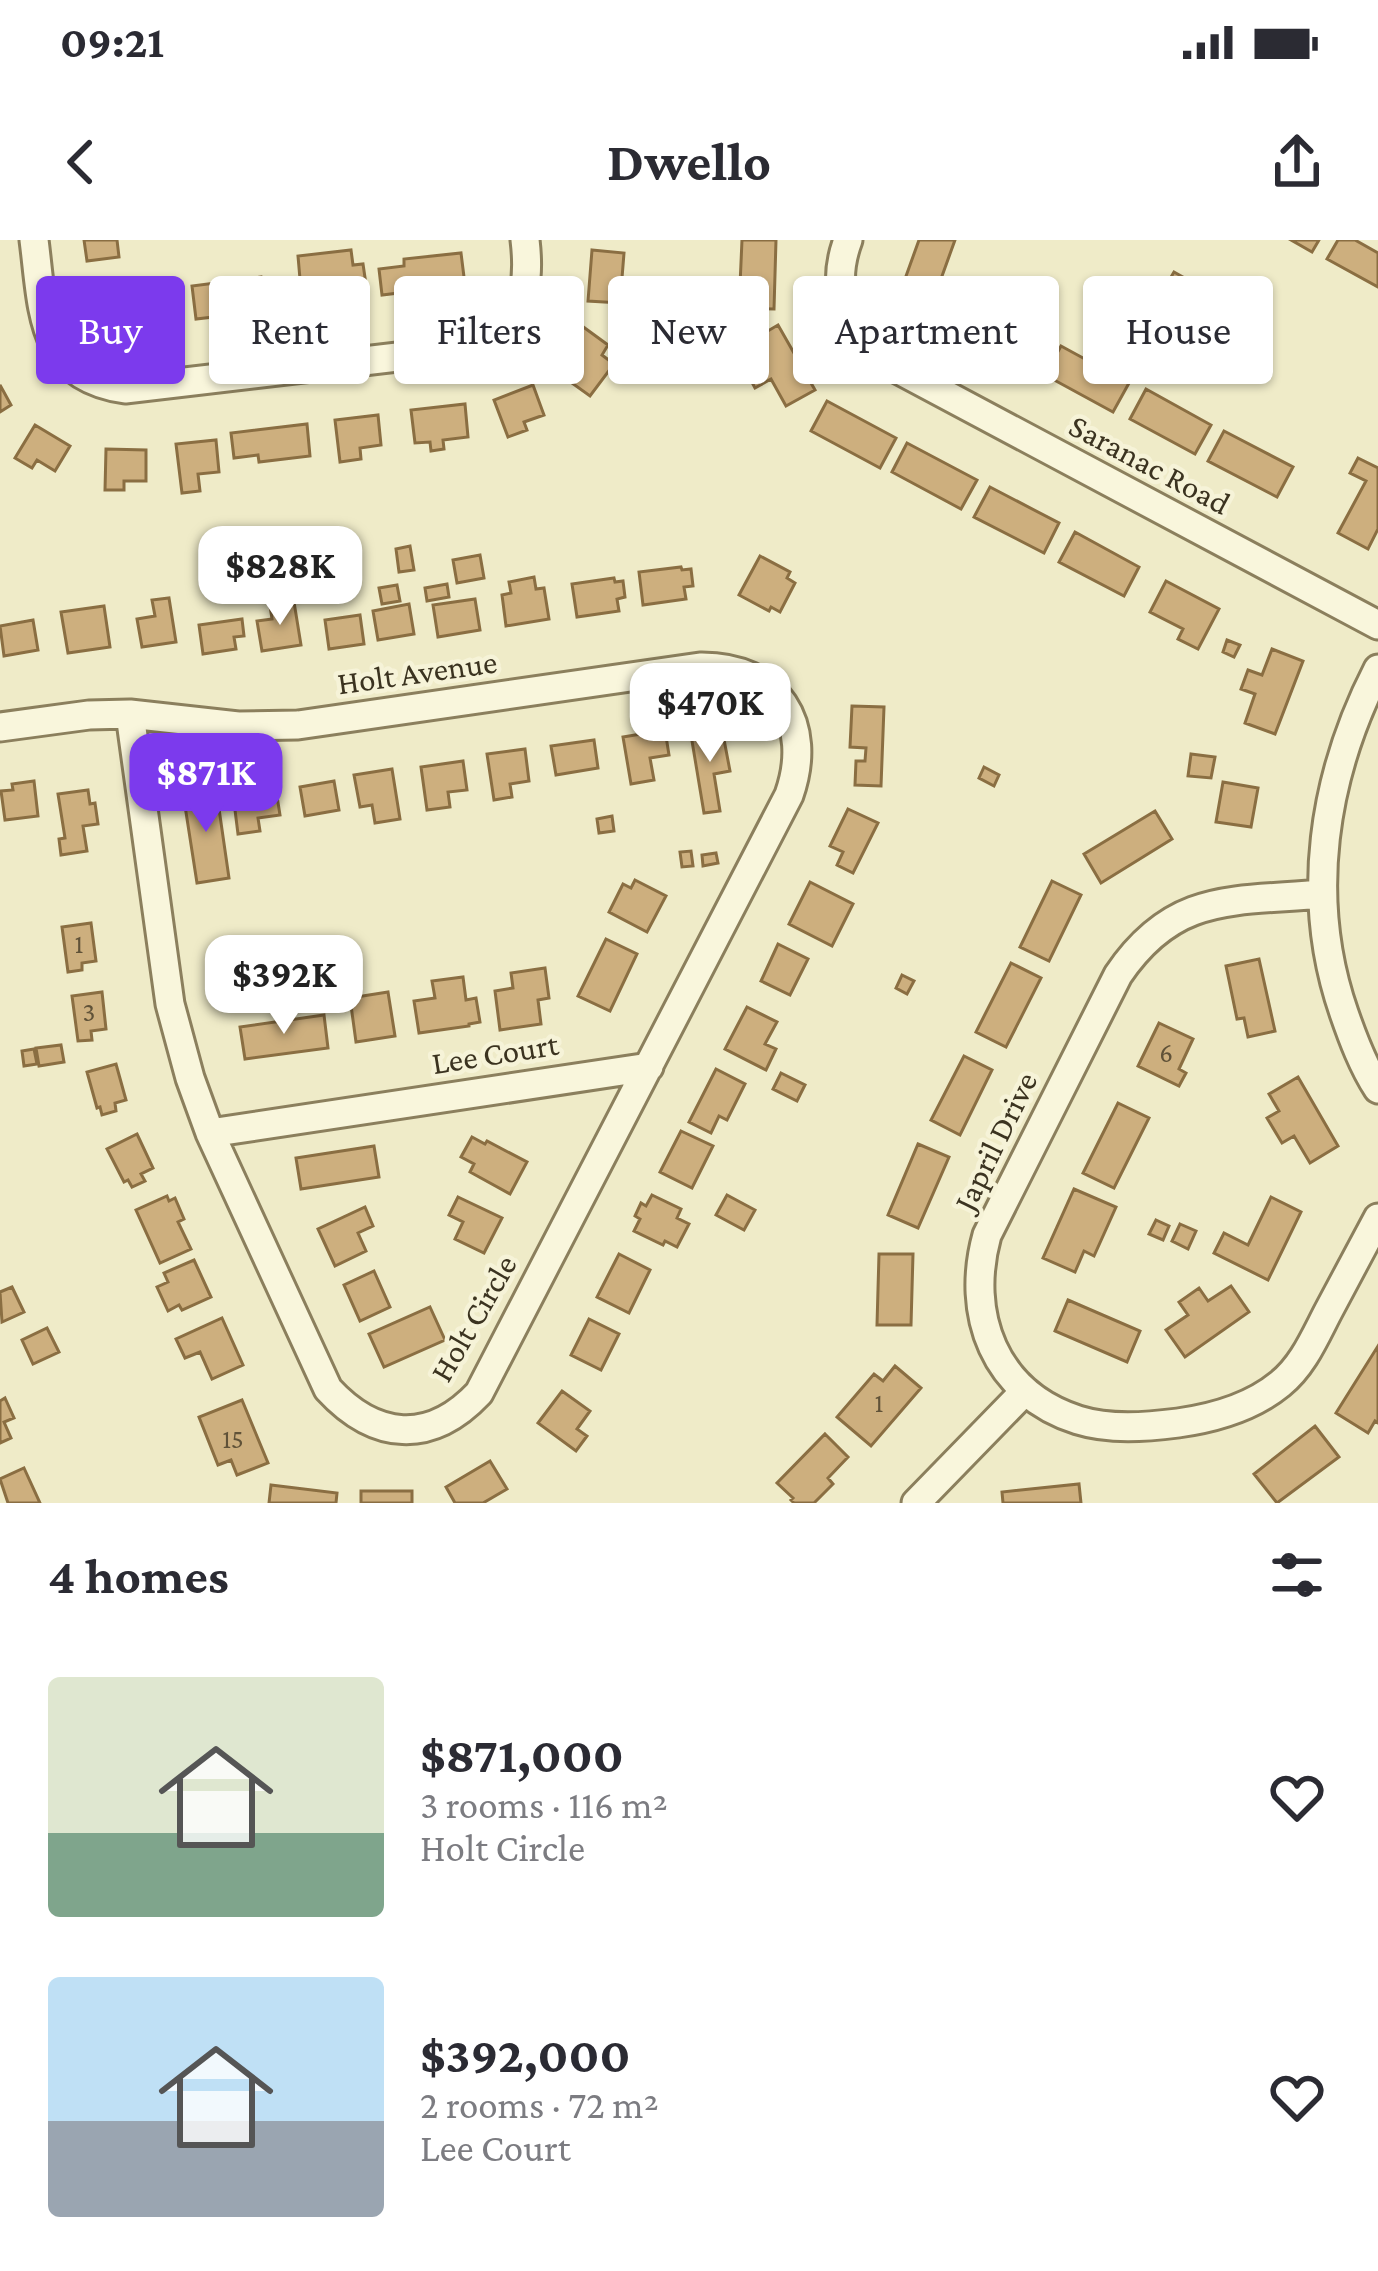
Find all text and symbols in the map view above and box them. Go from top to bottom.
text: 09:21 [60,17,164,67]
icon: back [48,129,114,195]
icon: share [1264,129,1330,195]
text: Dwello [607,132,771,192]
chip: Buy [36,276,185,384]
chip: Rent [209,276,370,384]
chip: Filters [394,276,584,384]
chip: New [608,276,769,384]
chip: Apartment [793,276,1059,384]
chip: House [1083,276,1273,384]
street label: Saranac Road [1063,406,1237,522]
pin: $828K [196,526,364,628]
text: $828K [225,543,335,586]
street label: Holt Avenue [335,642,499,702]
pin: $470K [626,663,794,765]
text: $470K [657,680,763,723]
pin: $871K [122,733,290,835]
text: $871K [156,750,256,793]
house number: 1 [75,929,84,959]
pin: $392K [200,935,368,1037]
text: $392K [232,952,336,995]
house number: 3 [83,997,95,1027]
street label: Lee Court [429,1025,562,1081]
house number: 6 [1159,1038,1173,1068]
street label: Japril Drive [944,1066,1044,1219]
street label: Holt Circle [422,1248,524,1388]
house number: 1 [875,1388,884,1418]
house number: 15 [222,1424,244,1454]
icon: filters [1264,1542,1330,1608]
text: 4 homes [48,1547,229,1604]
icon: home [144,1725,288,1869]
text: $871,000 [420,1726,624,1783]
icon: heart [1264,1764,1330,1830]
text: 3 rooms · 116 m² [420,1783,668,1826]
text: Holt Circle [420,1826,585,1869]
icon: home [144,2025,288,2169]
text: $392,000 [420,2026,631,2083]
icon: heart [1264,2064,1330,2130]
text: 2 rooms · 72 m² [420,2083,659,2126]
text: Lee Court [420,2126,571,2169]

